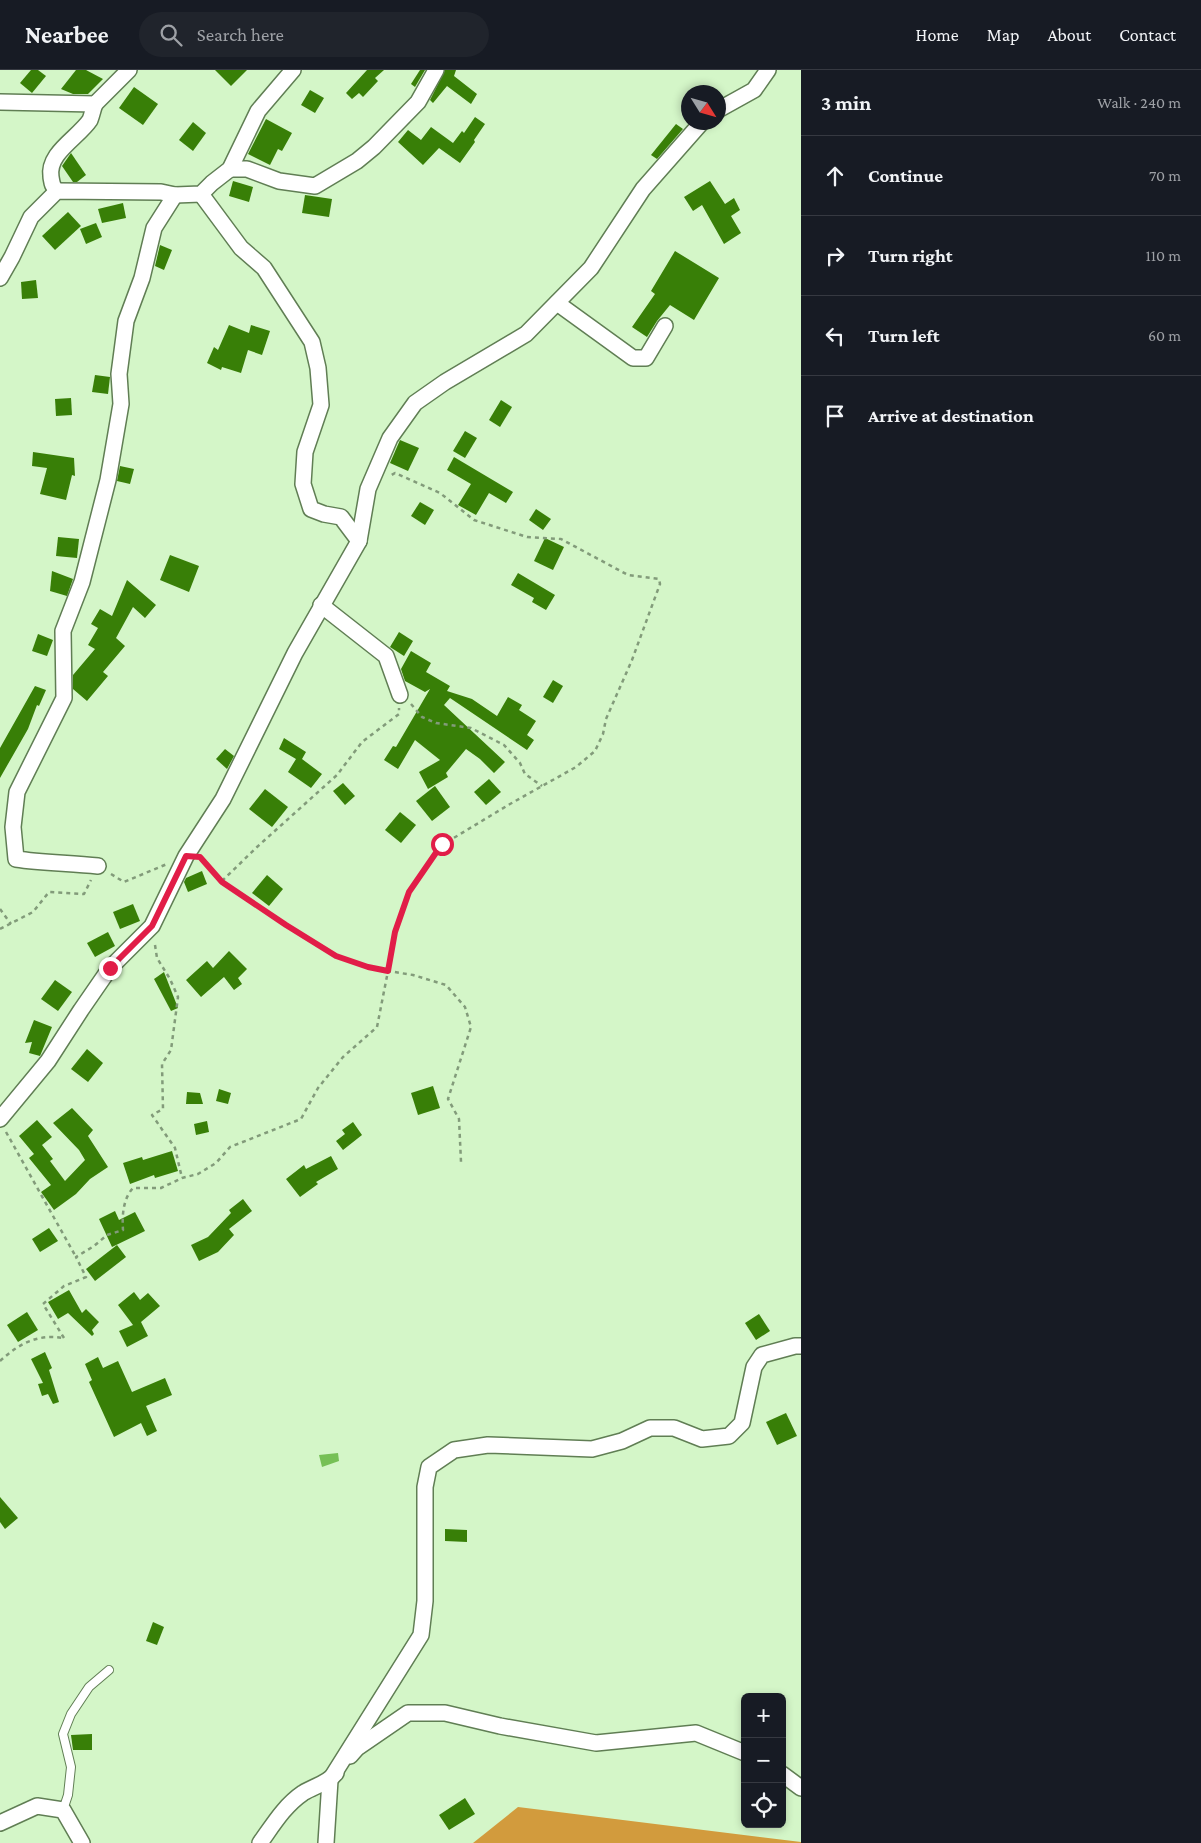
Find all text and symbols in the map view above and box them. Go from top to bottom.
search box [139,12,489,57]
text: Nearbee [25,21,109,48]
icon: search [157,21,185,49]
text: Search here [197,24,284,45]
text: Home [916,25,959,45]
text: Map [987,25,1019,45]
text: About [1047,25,1091,45]
text: Contact [1119,25,1176,45]
north arrow [681,85,726,130]
text: 3 min [821,91,871,115]
text: Walk · 240 m [1097,94,1181,111]
icon: ahead [821,162,849,190]
text: Continue [868,165,943,186]
text: 70 m [1149,167,1181,184]
icon: right [821,242,849,270]
text: Turn right [868,245,953,266]
text: 110 m [1145,247,1181,264]
icon: left [821,322,849,350]
text: Turn left [868,325,940,346]
text: 60 m [1148,327,1181,344]
icon: arrive [821,402,849,430]
text: Arrive at destination [868,405,1034,426]
route start [431,833,454,856]
route end [99,957,122,980]
map controls [741,1693,786,1828]
button: + [741,1693,786,1738]
button: − [741,1738,786,1783]
button: locate [741,1783,786,1828]

